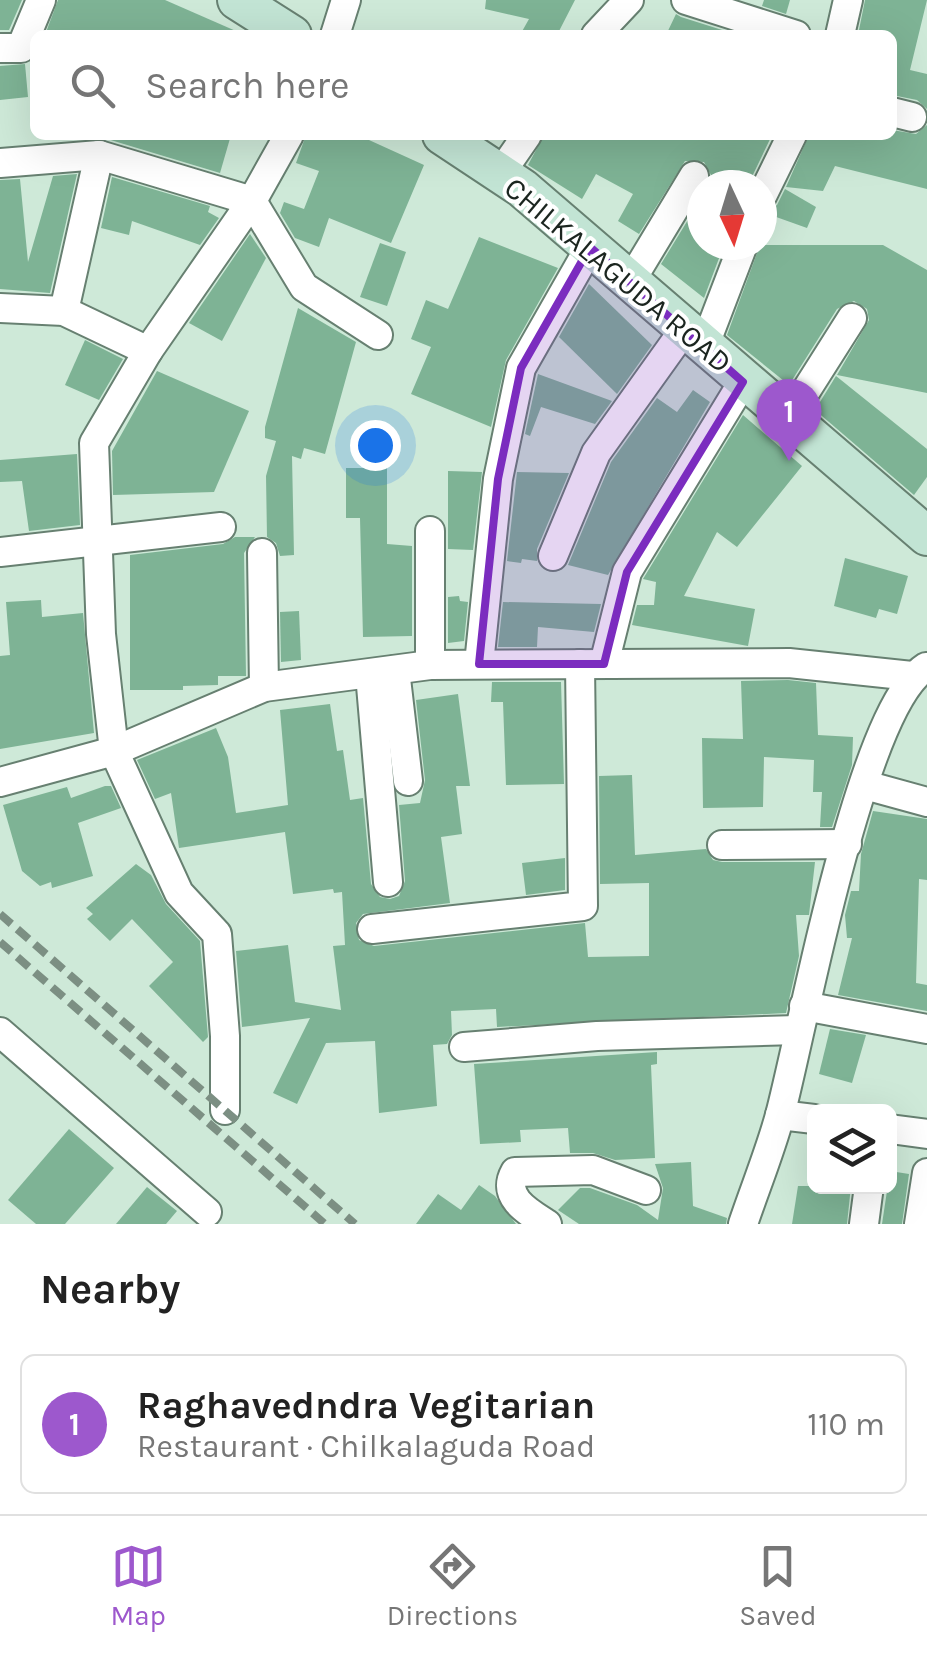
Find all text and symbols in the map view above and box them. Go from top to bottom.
search box [30,30,897,140]
icon: search [65,58,120,113]
text: Search here [145,63,349,108]
street label: CHILKALAGUDA ROAD [497,169,739,381]
north arrow [687,170,777,260]
pin: 1 [756,378,822,461]
your location [350,420,401,471]
map controls [807,1104,897,1194]
button: layers [807,1104,897,1194]
text: Nearby [40,1264,180,1314]
text: Raghavedndra Vegitarian [137,1383,595,1428]
text: 1 [69,1406,80,1443]
text: 110 m [807,1406,885,1443]
text: Restaurant · Chilkalaguda Road [137,1428,595,1465]
tab: Map [110,1539,166,1632]
tab: Directions [387,1539,518,1632]
tab: Saved [739,1539,817,1632]

